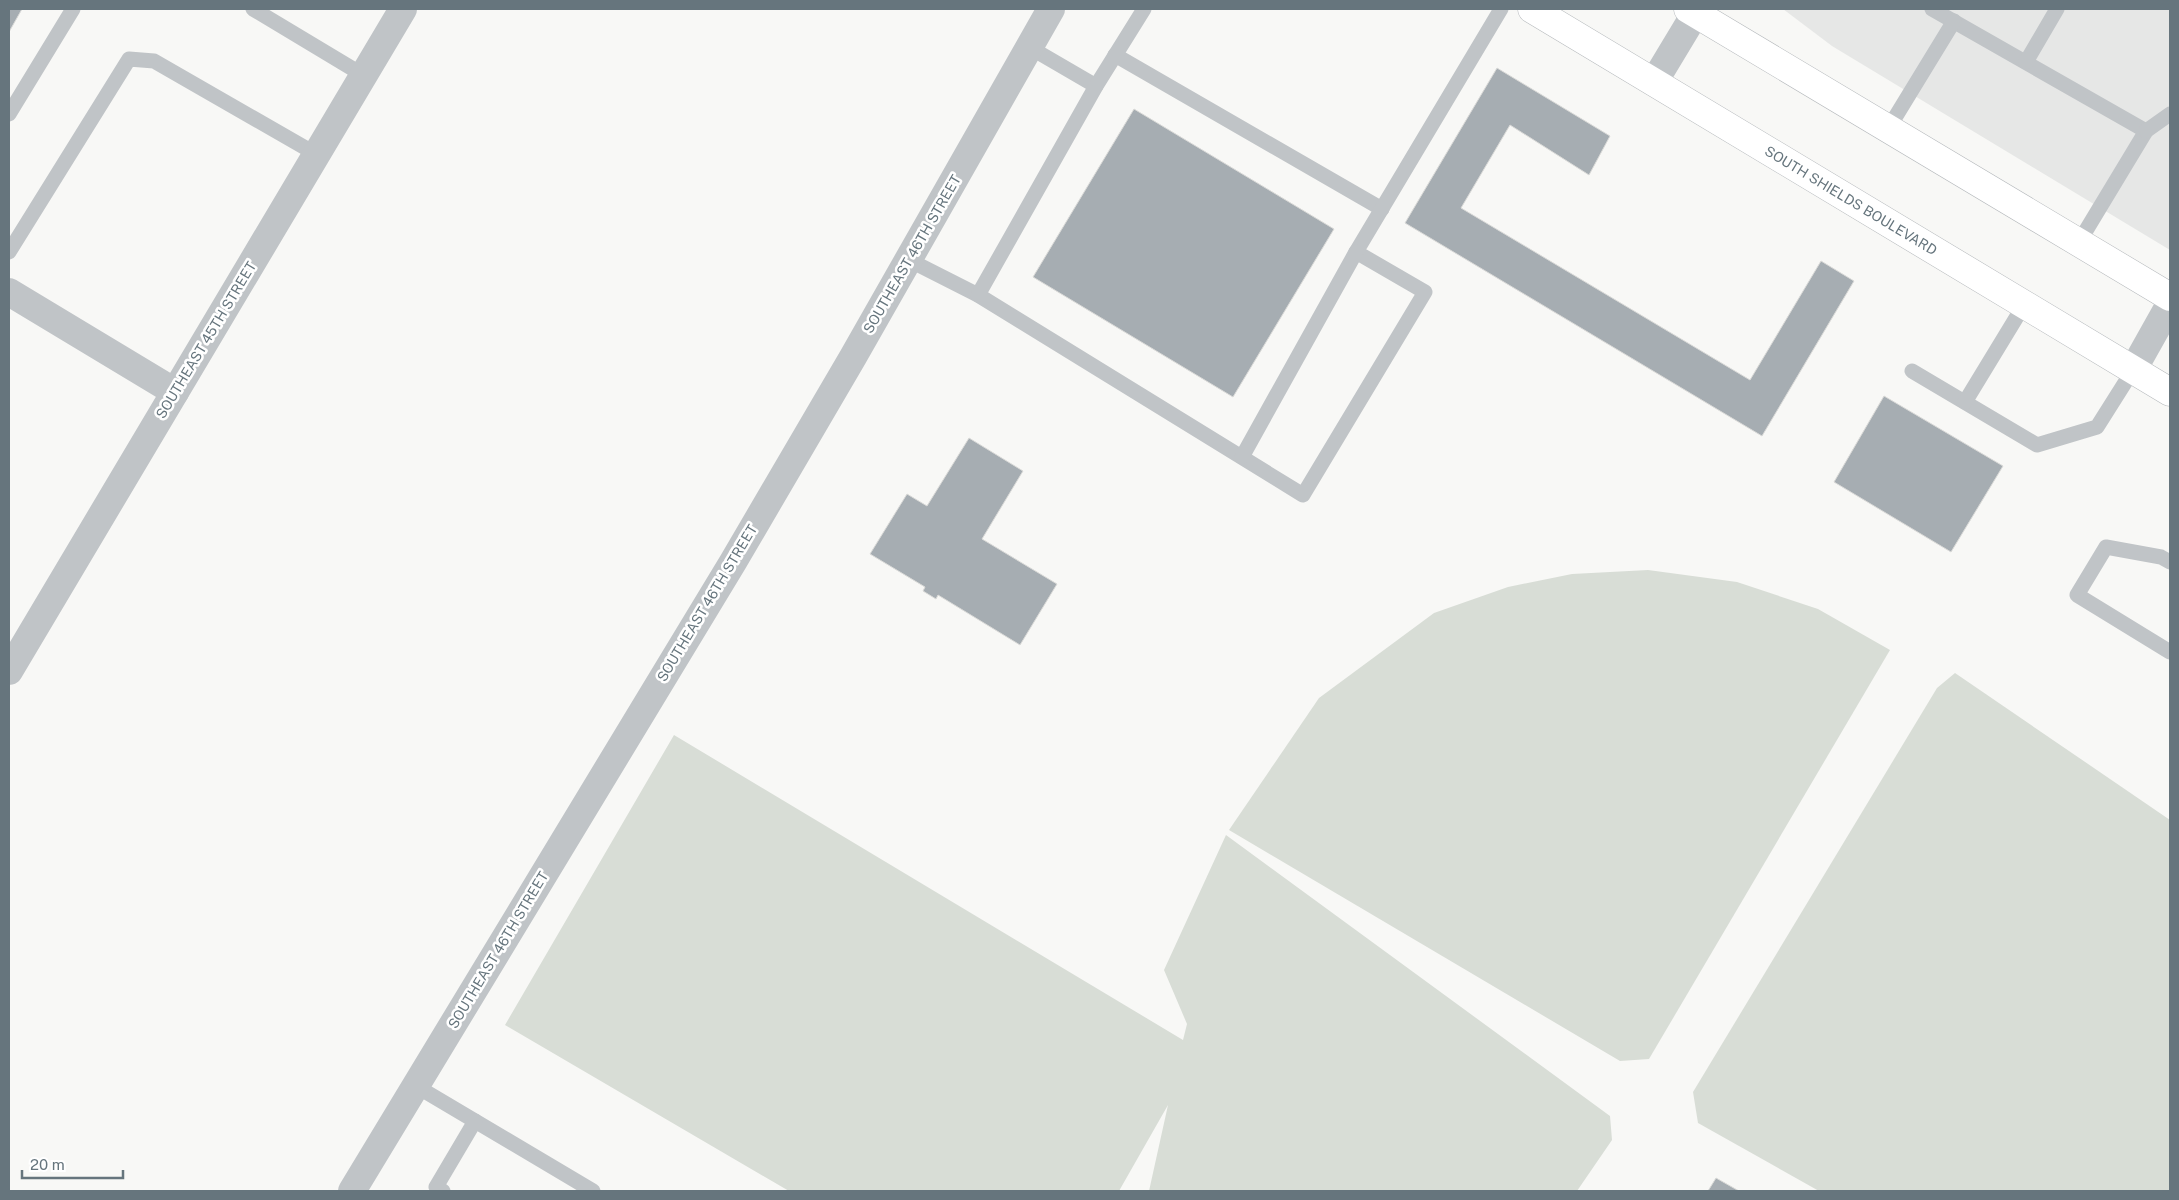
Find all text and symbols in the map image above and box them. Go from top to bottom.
street label: SOUTH SHIELDS BOULEVARD [1762,143,1940,258]
street label: SOUTHEAST 46TH STREET [860,172,964,336]
street label: SOUTHEAST 45TH STREET [153,259,259,421]
street label: SOUTHEAST 46TH STREET [654,522,760,684]
street label: SOUTHEAST 46TH STREET [445,869,551,1031]
scale bar [22,1148,124,1180]
text: 20 m [30,1156,65,1173]

